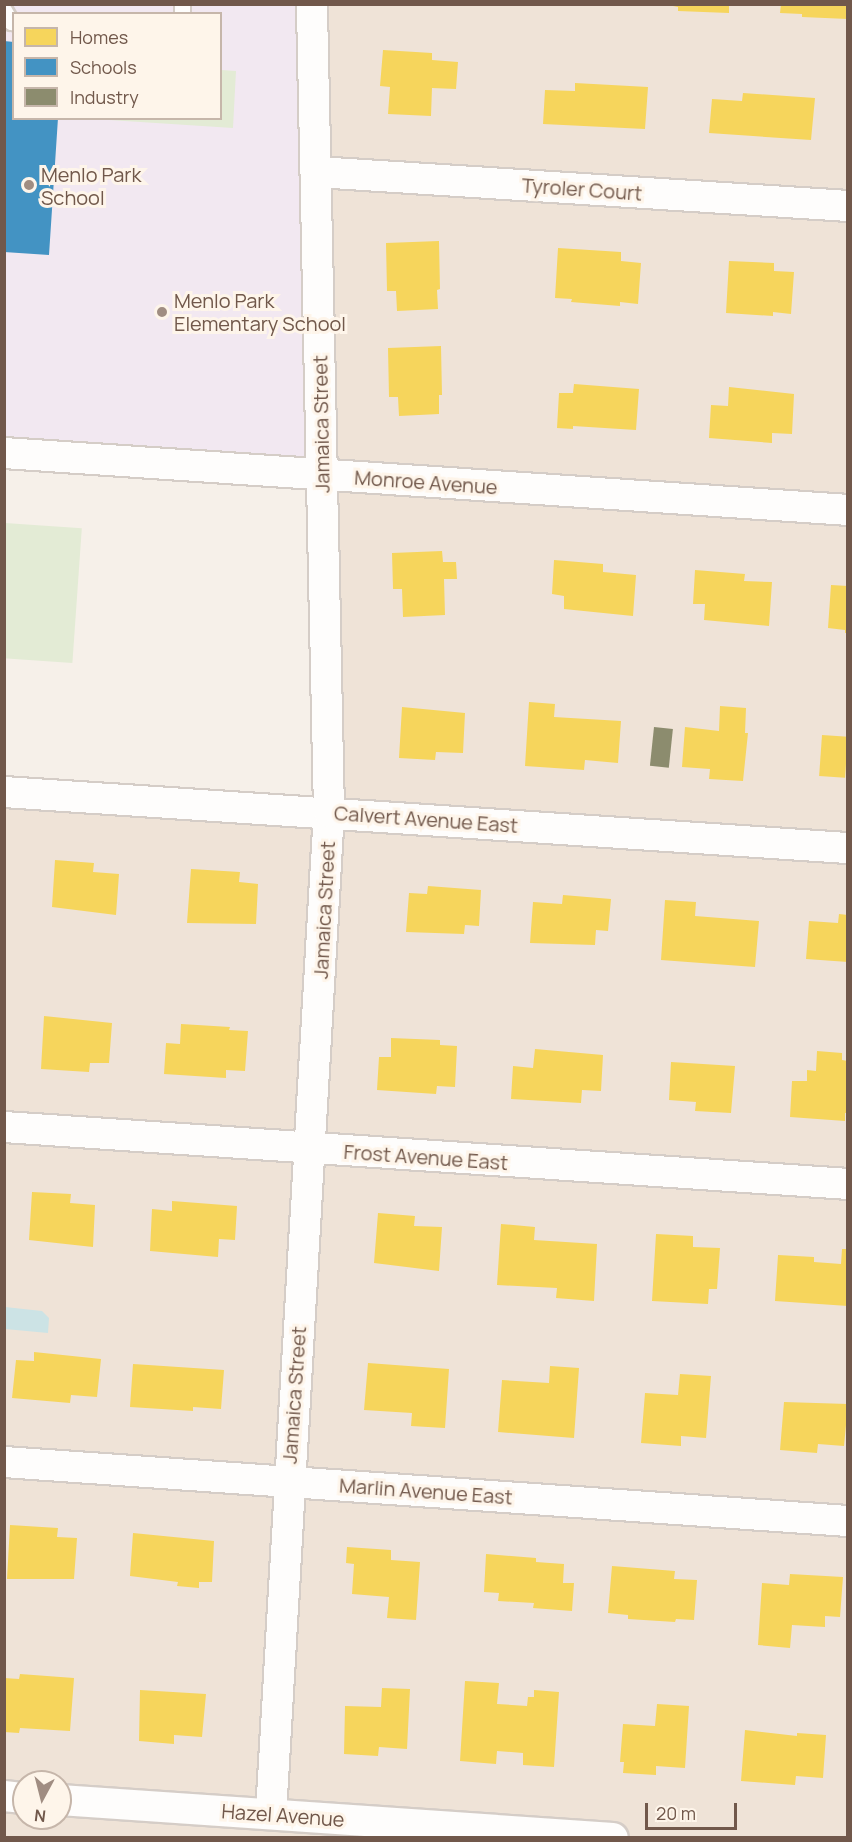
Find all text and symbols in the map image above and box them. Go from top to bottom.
legend [12,12,222,120]
text: Homes [70,25,128,49]
text: Schools [70,55,137,79]
text: Industry [70,85,139,109]
place label: Menlo Park School [41,162,141,209]
street label: Tyroler Court [521,173,643,205]
marker: Menlo Park School [22,178,36,192]
place label: Menlo Park Elementary School [174,288,346,335]
marker: Menlo Park Elementary School [155,305,169,319]
street label: Jamaica Street [308,355,334,493]
street label: Monroe Avenue [354,465,498,499]
street label: Calvert Avenue East [333,801,519,837]
street label: Jamaica Street [308,840,340,980]
street label: Frost Avenue East [343,1139,509,1175]
street label: Jamaica Street [277,1325,311,1465]
street label: Marlin Avenue East [338,1473,514,1509]
north arrow [12,1770,72,1830]
scale bar [648,1791,740,1829]
street label: Hazel Avenue [221,1799,345,1831]
text: 20 m [656,1801,696,1825]
text: N [33,1804,47,1827]

